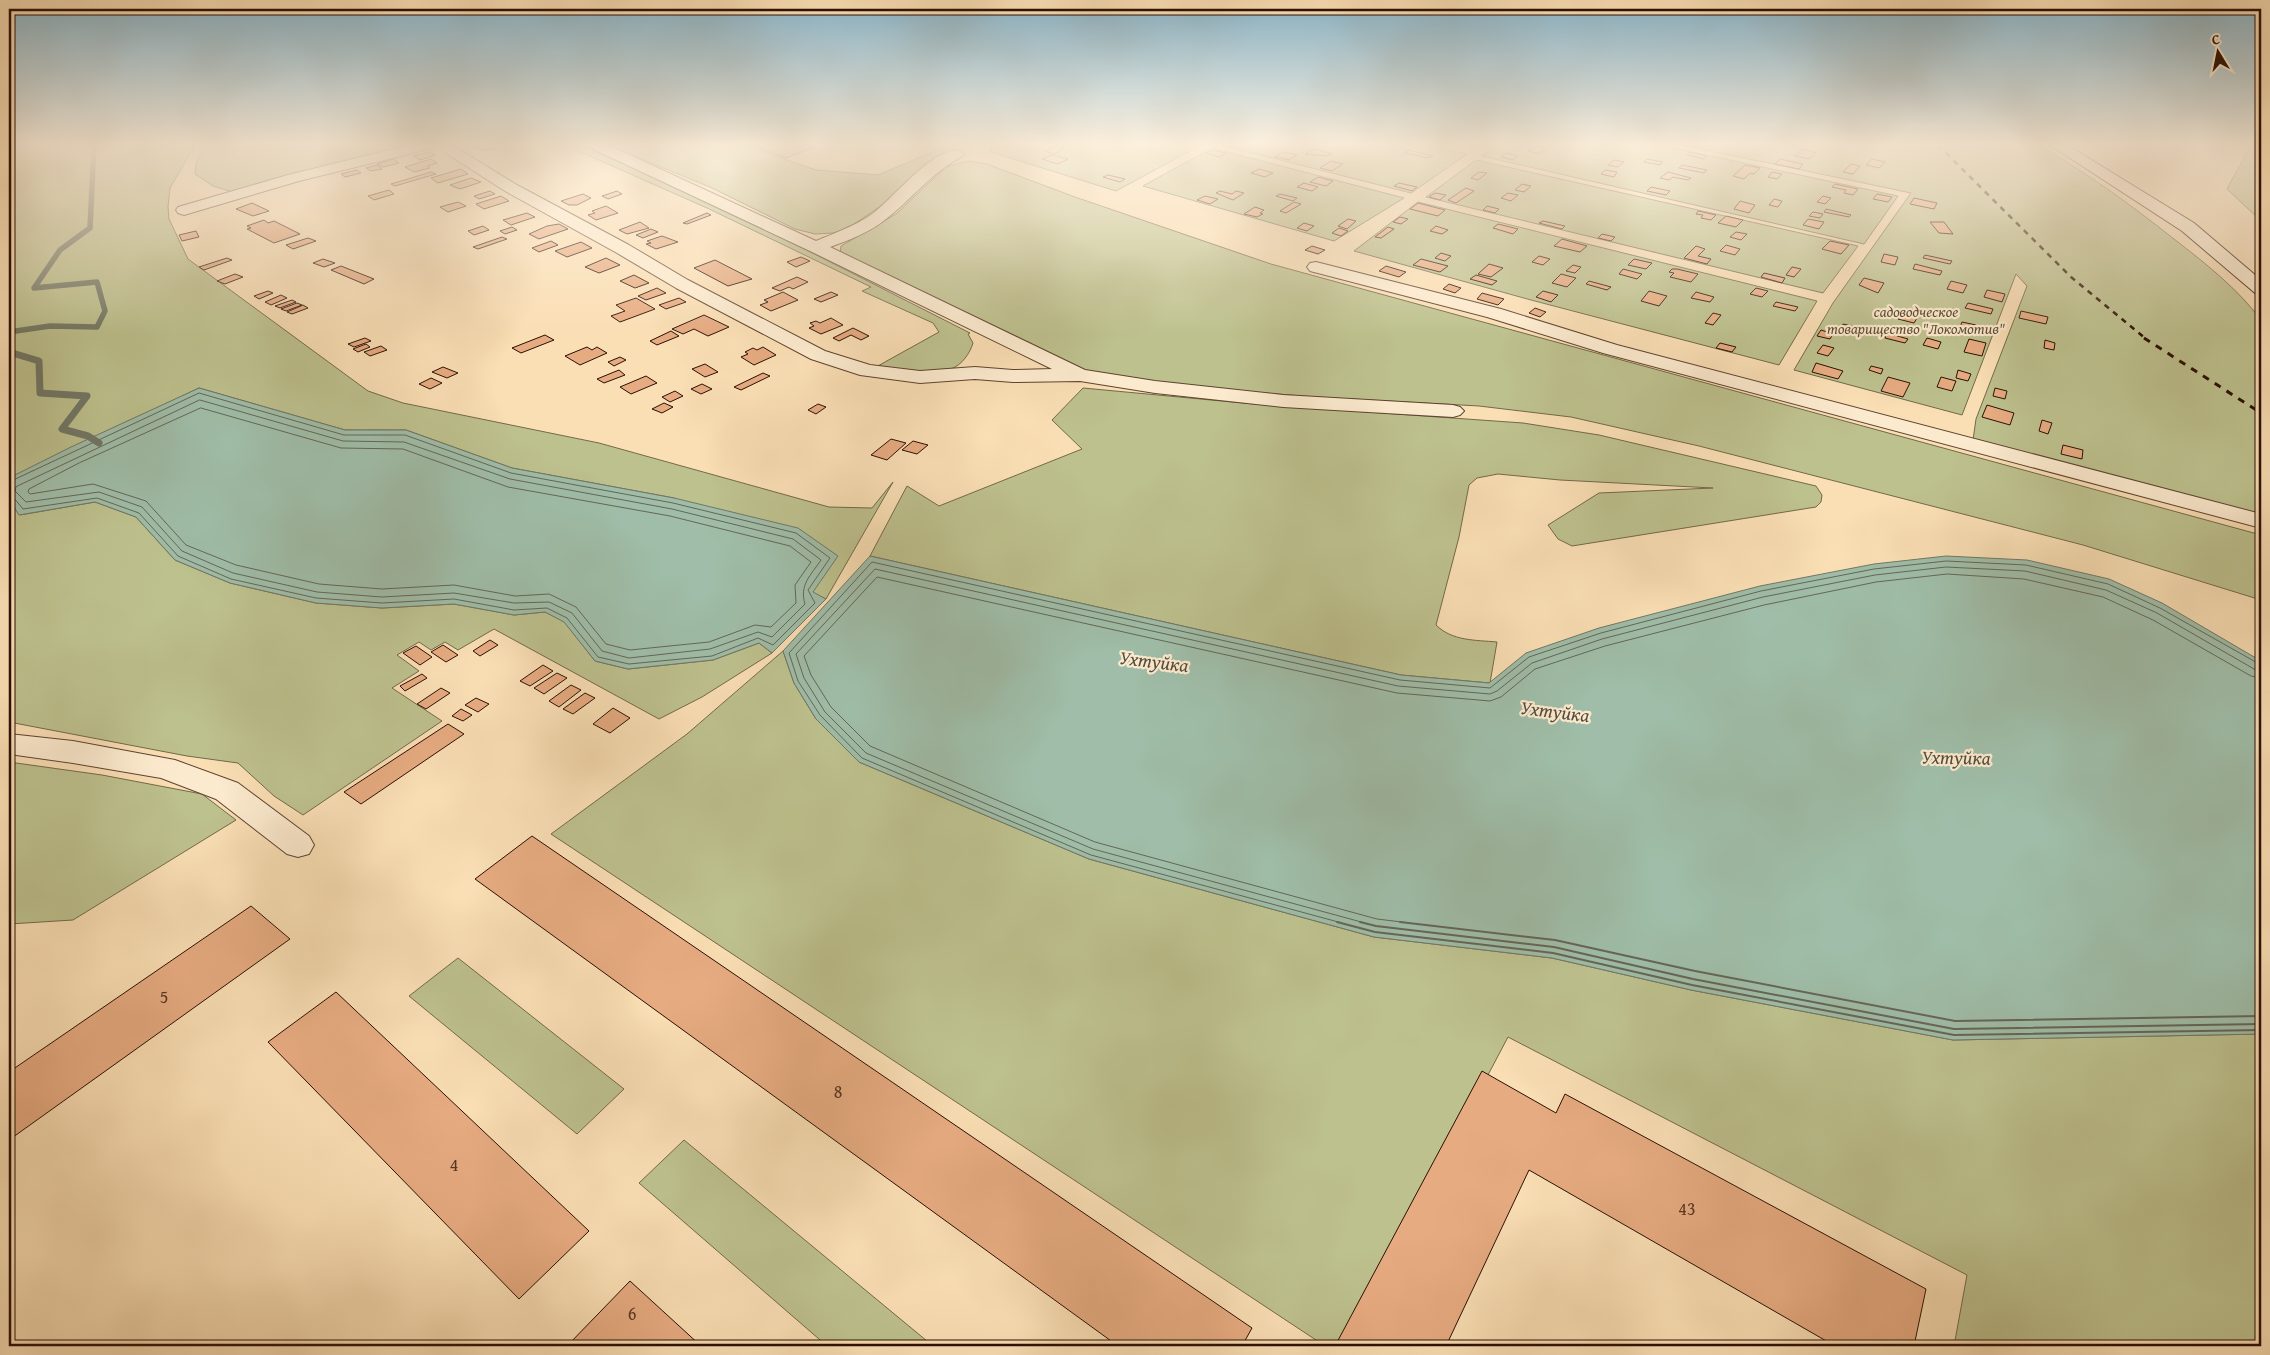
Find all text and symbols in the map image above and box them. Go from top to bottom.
north arrow [2192,28,2242,78]
text: С [2210,29,2221,50]
park label: садоводческое товарищество "Локомотив" [1827,301,2005,339]
water label: Ухтуйка [1118,643,1190,679]
water label: Ухтуйка [1519,693,1591,729]
water label: Ухтуйка [1921,742,1991,772]
house number: 5 [160,983,168,1010]
house number: 8 [834,1078,842,1105]
house number: 4 [450,1151,458,1178]
house number: 43 [1678,1195,1696,1222]
house number: 6 [628,1300,636,1327]

